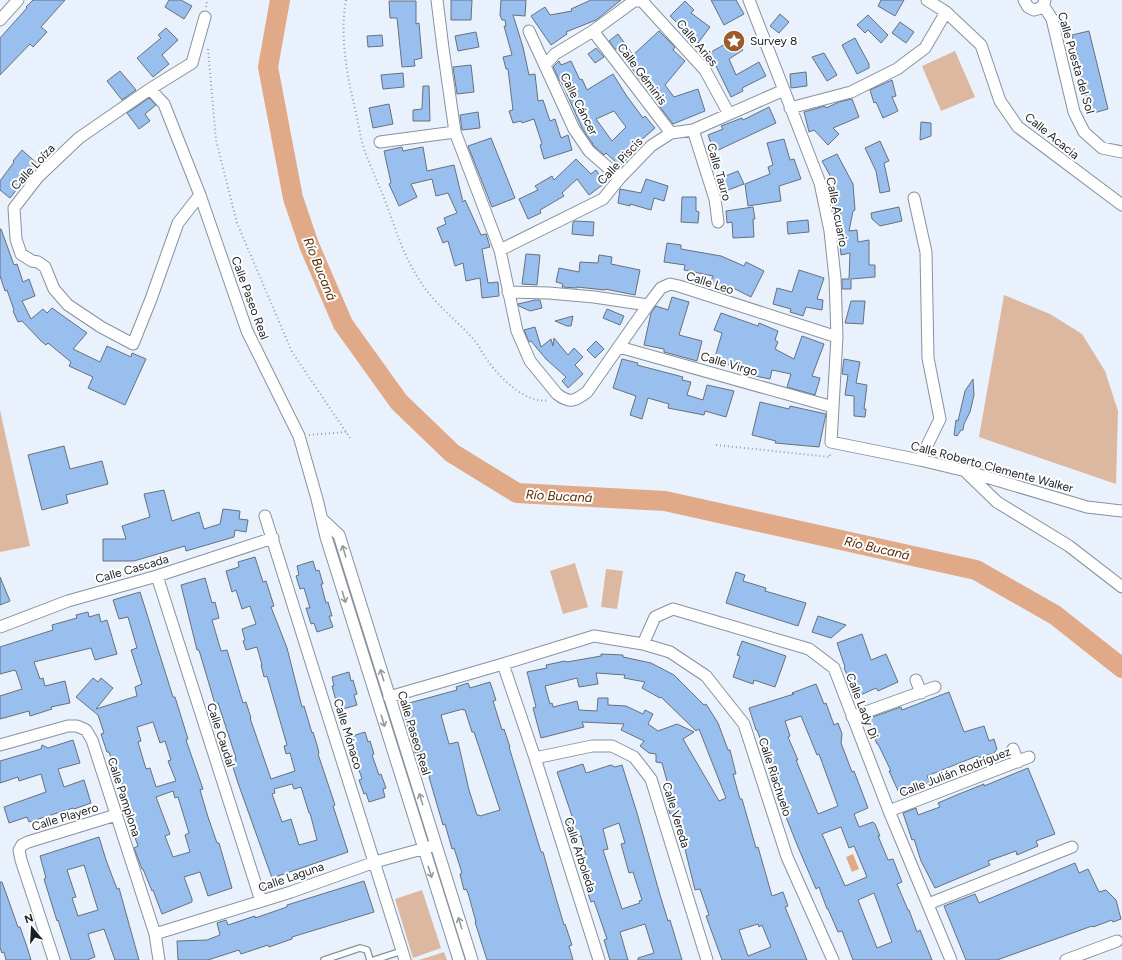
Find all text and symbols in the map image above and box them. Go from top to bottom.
street label: Calle Puesta del Sol [1055,11,1097,115]
street label: Calle Aries [673,17,721,70]
place icon: Survey 8 [721,28,747,54]
place label: Survey 8 [750,34,797,48]
street label: Calle Géminis [614,41,670,108]
street label: Calle Cáncer [557,70,601,138]
street label: Calle Acacia [1022,110,1082,162]
street label: Calle Piscis [595,134,646,188]
street label: Calle Loíza [8,141,58,193]
street label: Calle Tauro [704,142,734,202]
street label: Calle Acuario [823,176,851,248]
water label: Río Bucaná [301,235,340,303]
street label: Calle Paseo Real [228,255,272,341]
street label: Calle Leo [684,269,736,297]
street label: Calle Virgo [699,349,759,379]
street label: Calle Roberto Clemente Walker [909,439,1075,495]
water label: Río Bucaná [525,487,593,505]
water label: Río Bucaná [843,533,912,563]
one-way arrow [340,544,347,557]
street label: Calle Cascada [94,552,170,586]
one-way arrow [341,591,349,603]
one-way arrow [378,669,386,681]
street label: Calle Lady Di [843,671,881,741]
street label: Calle Paseo Real [395,689,433,777]
street label: Calle Mónaco [331,697,365,771]
street label: Calle Caudal [204,701,238,769]
one-way arrow [380,714,387,727]
street label: Calle Riachuelo [756,736,794,818]
street label: Calle Julián Rodríguez [897,744,1013,800]
street label: Calle Pamplona [105,756,143,838]
street label: Calle Vereda [659,781,693,849]
one-way arrow [417,792,424,805]
street label: Calle Playero [30,800,100,834]
street label: Calle Arboleda [561,816,599,894]
street label: Calle Laguna [256,859,326,895]
one-way arrow [427,865,435,877]
north arrow [12,908,52,948]
text: N [23,911,35,926]
one-way arrow [456,916,463,929]

